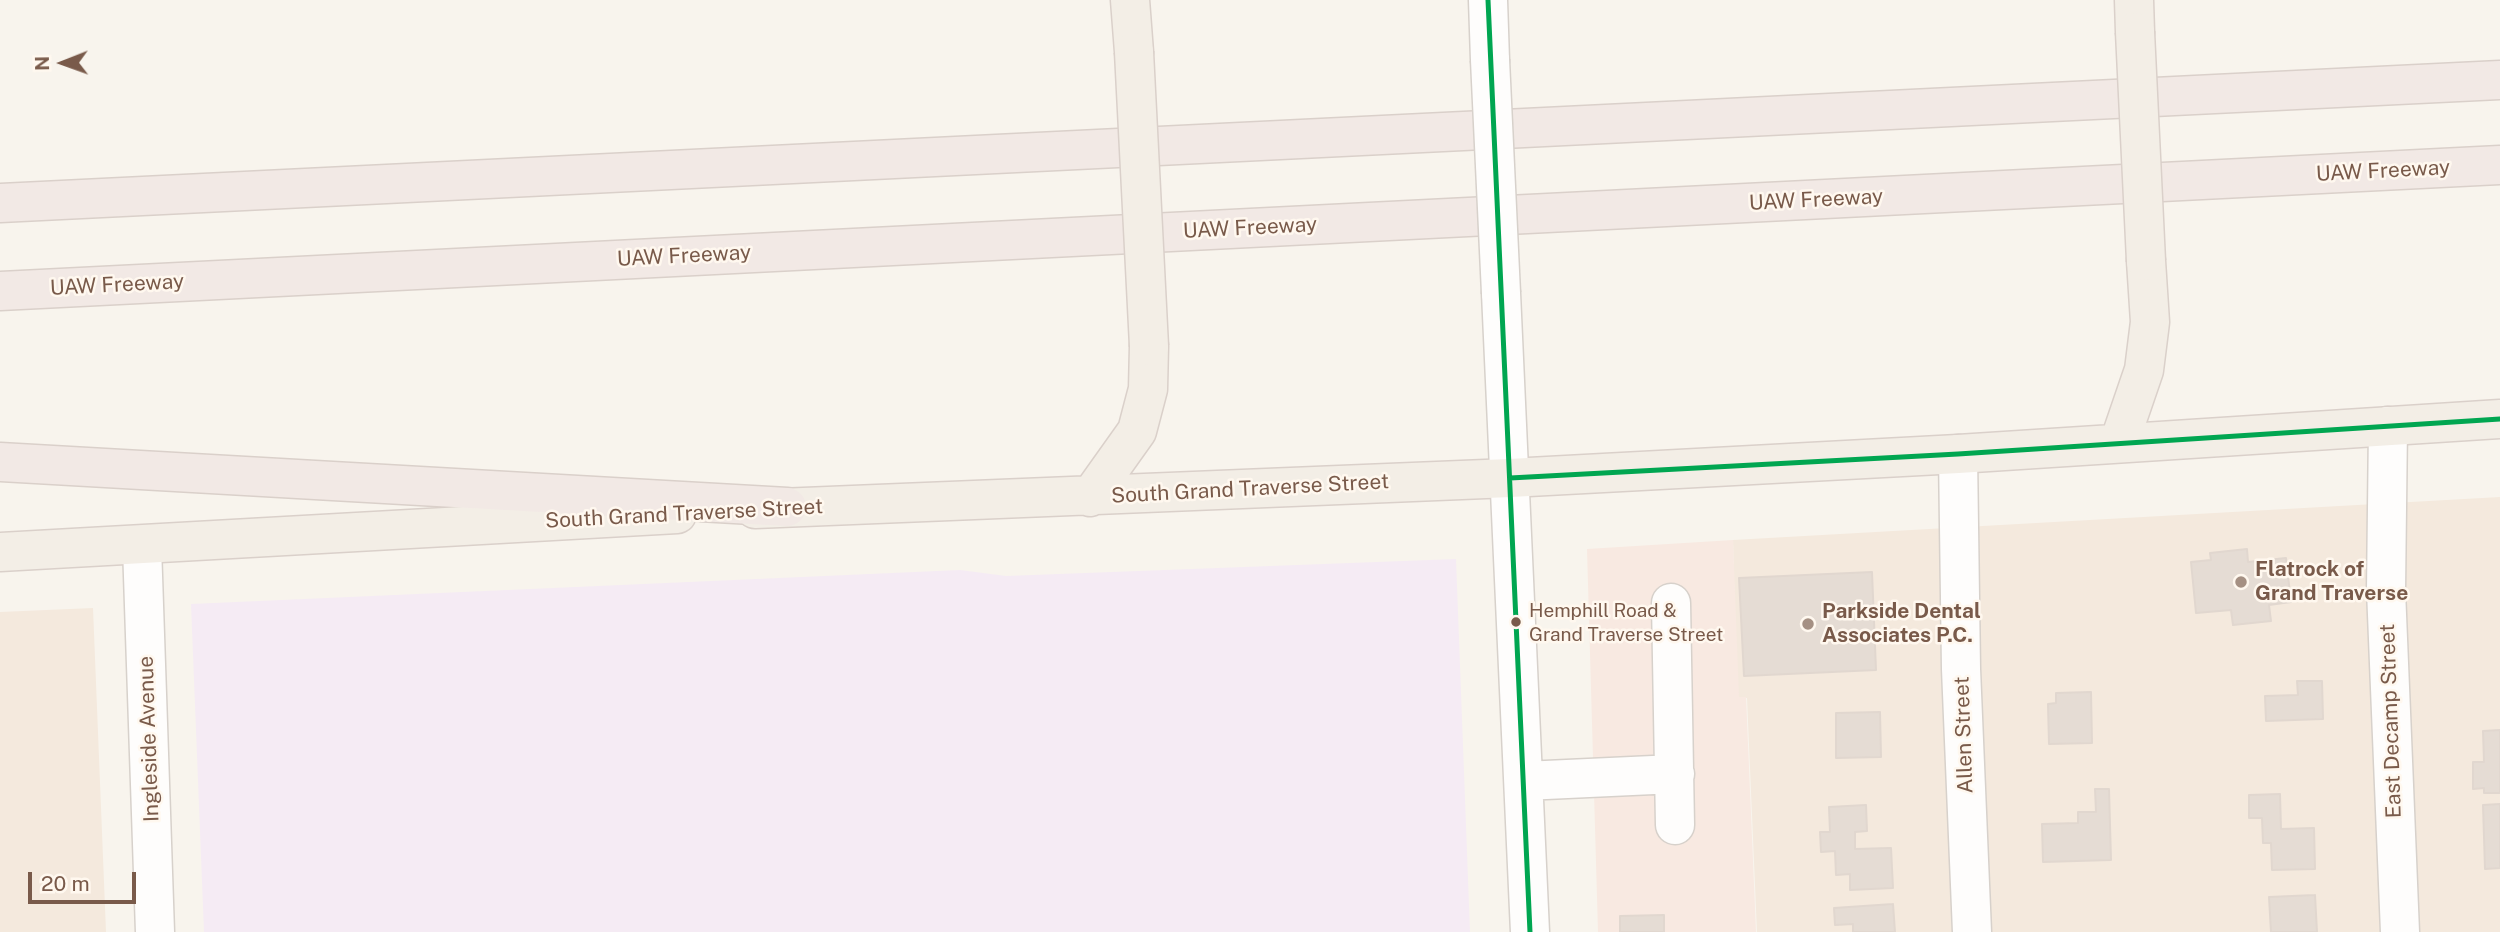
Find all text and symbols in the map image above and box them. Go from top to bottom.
north arrow [28,28,98,98]
text: N [31,56,53,71]
street label: UAW Freeway [2315,155,2451,187]
street label: UAW Freeway [1748,184,1884,216]
street label: UAW Freeway [1182,212,1318,244]
street label: UAW Freeway [616,240,752,272]
street label: UAW Freeway [49,269,185,301]
street label: South Grand Traverse Street [1110,469,1390,509]
street label: South Grand Traverse Street [544,494,824,534]
place label: Flatrock of Grand Traverse [2255,557,2408,607]
marker: Flatrock of Grand Traverse [2233,574,2249,590]
place label: Parkside Dental Associates P.C. [1822,599,1981,649]
place label: Hemphill Road & Grand Traverse Street [1529,600,1723,644]
marker: Hemphill Road & Grand Traverse Street [1509,615,1523,629]
marker: Parkside Dental Associates P.C. [1800,616,1816,632]
street label: East Decamp Street [2375,623,2407,819]
street label: Ingleside Avenue [134,655,164,823]
street label: Allen Street [1949,676,1979,794]
scale bar [32,858,140,902]
text: 20 m [41,871,90,896]

